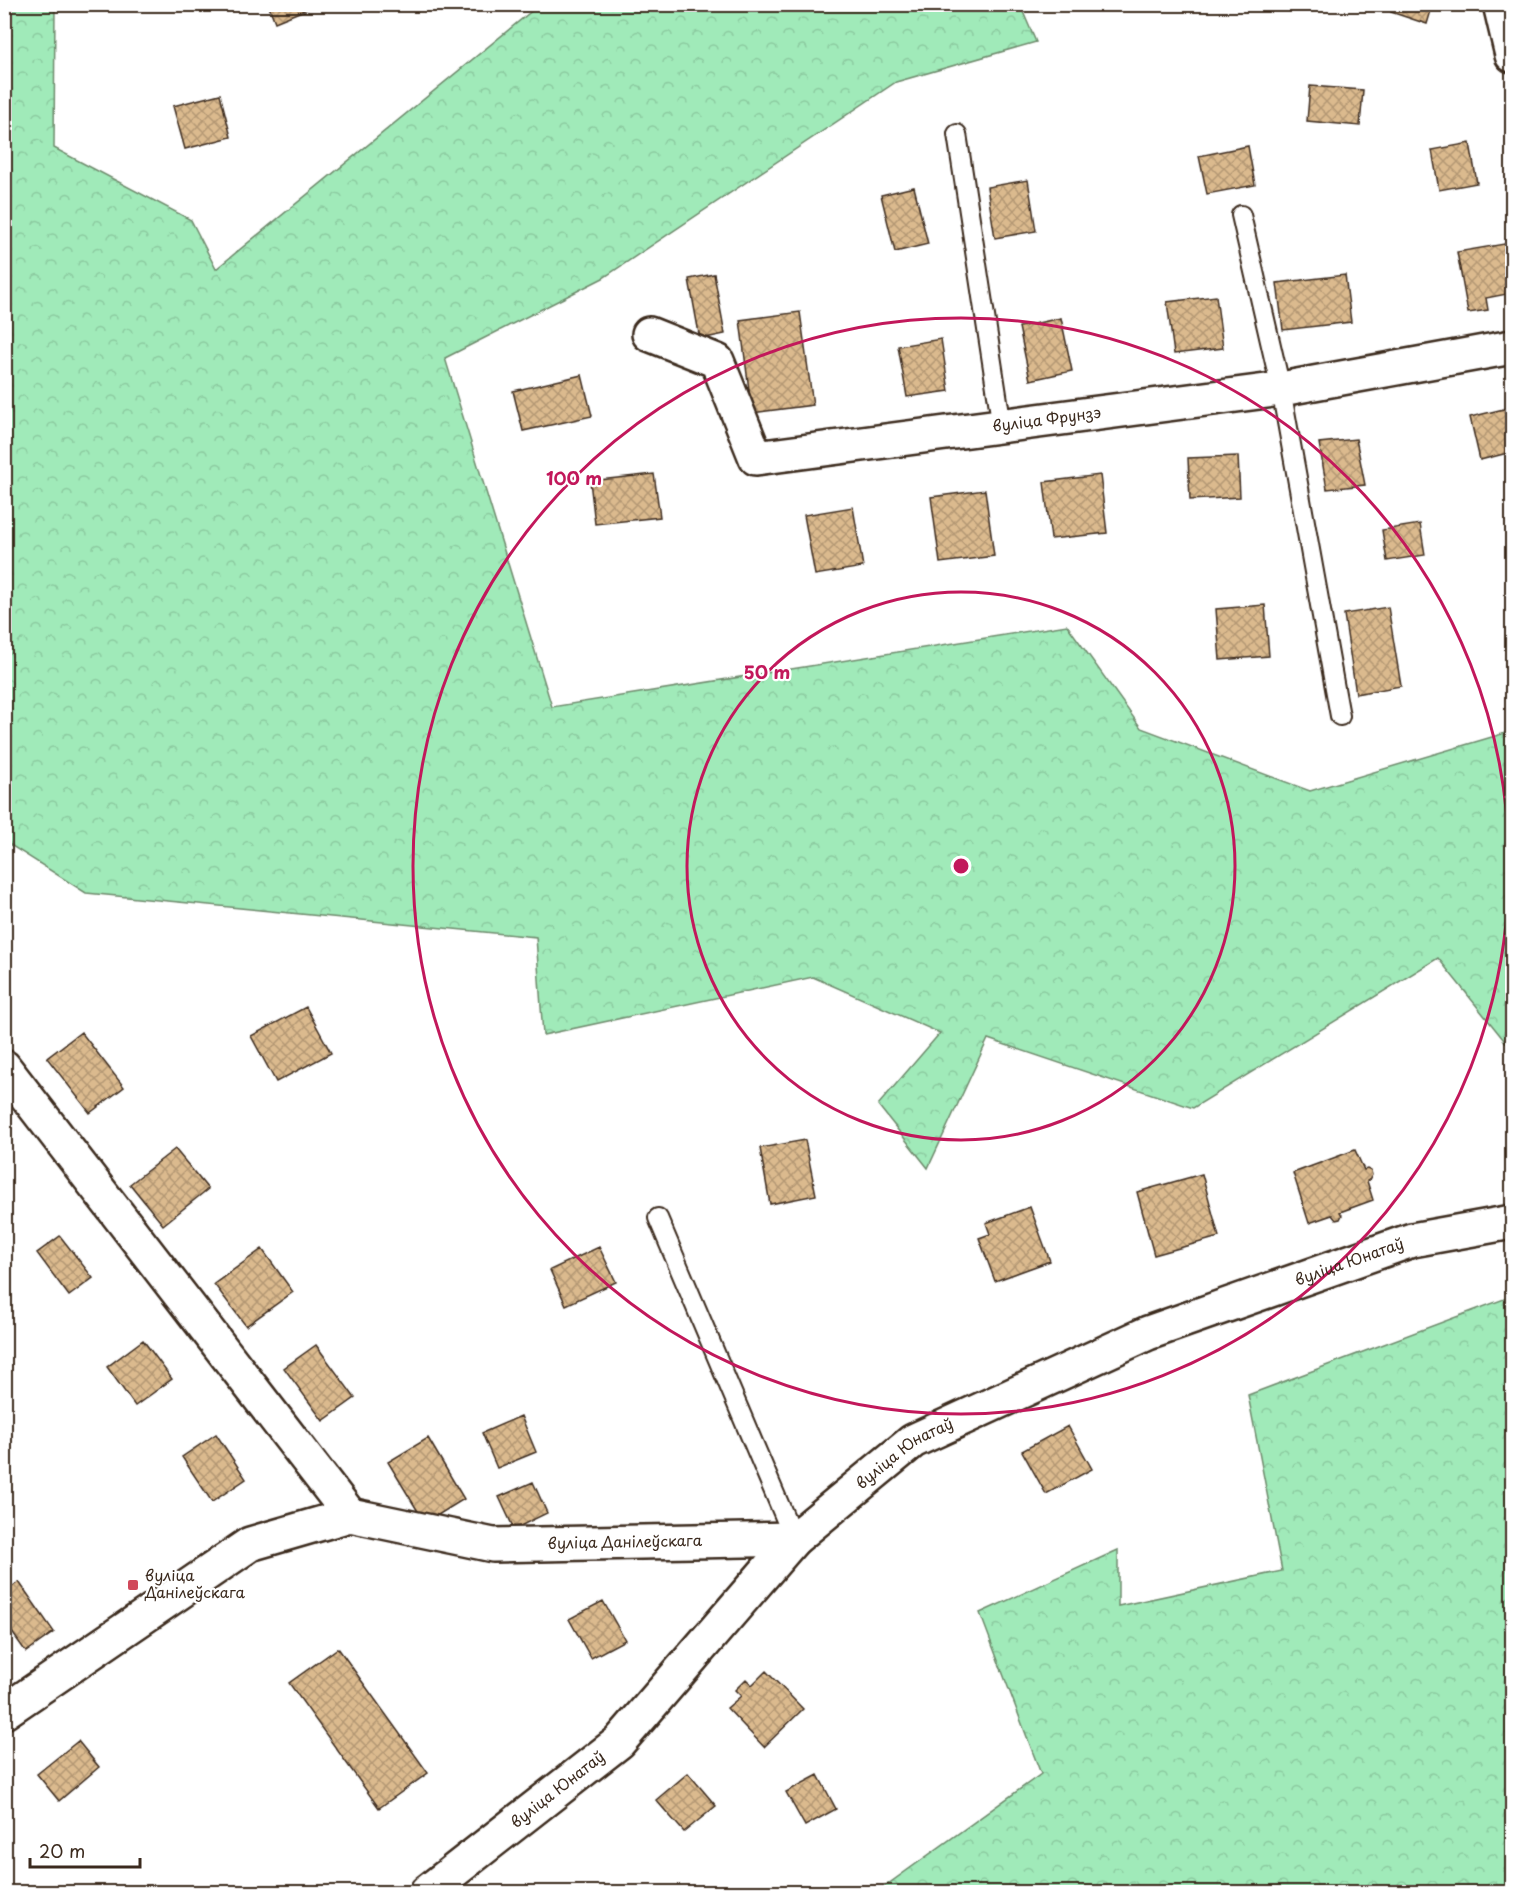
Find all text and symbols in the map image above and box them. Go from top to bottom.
street label: вуліца Фрунзэ [991,400,1102,437]
text: 100 m [546,464,602,491]
text: 50 m [744,658,790,685]
centre of rings [951,856,971,876]
street label: вуліца Юнатаў [1291,1231,1406,1290]
street label: вуліца Юнатаў [850,1411,956,1494]
street label: вуліца Данілеўскага [547,1528,703,1554]
place label: вуліца Данілеўскага [144,1563,245,1603]
marker: вуліца Данілеўскага [126,1578,140,1592]
street label: вуліца Юнатаў [505,1744,609,1833]
scale bar [30,1831,140,1869]
text: 20 m [39,1837,85,1864]

